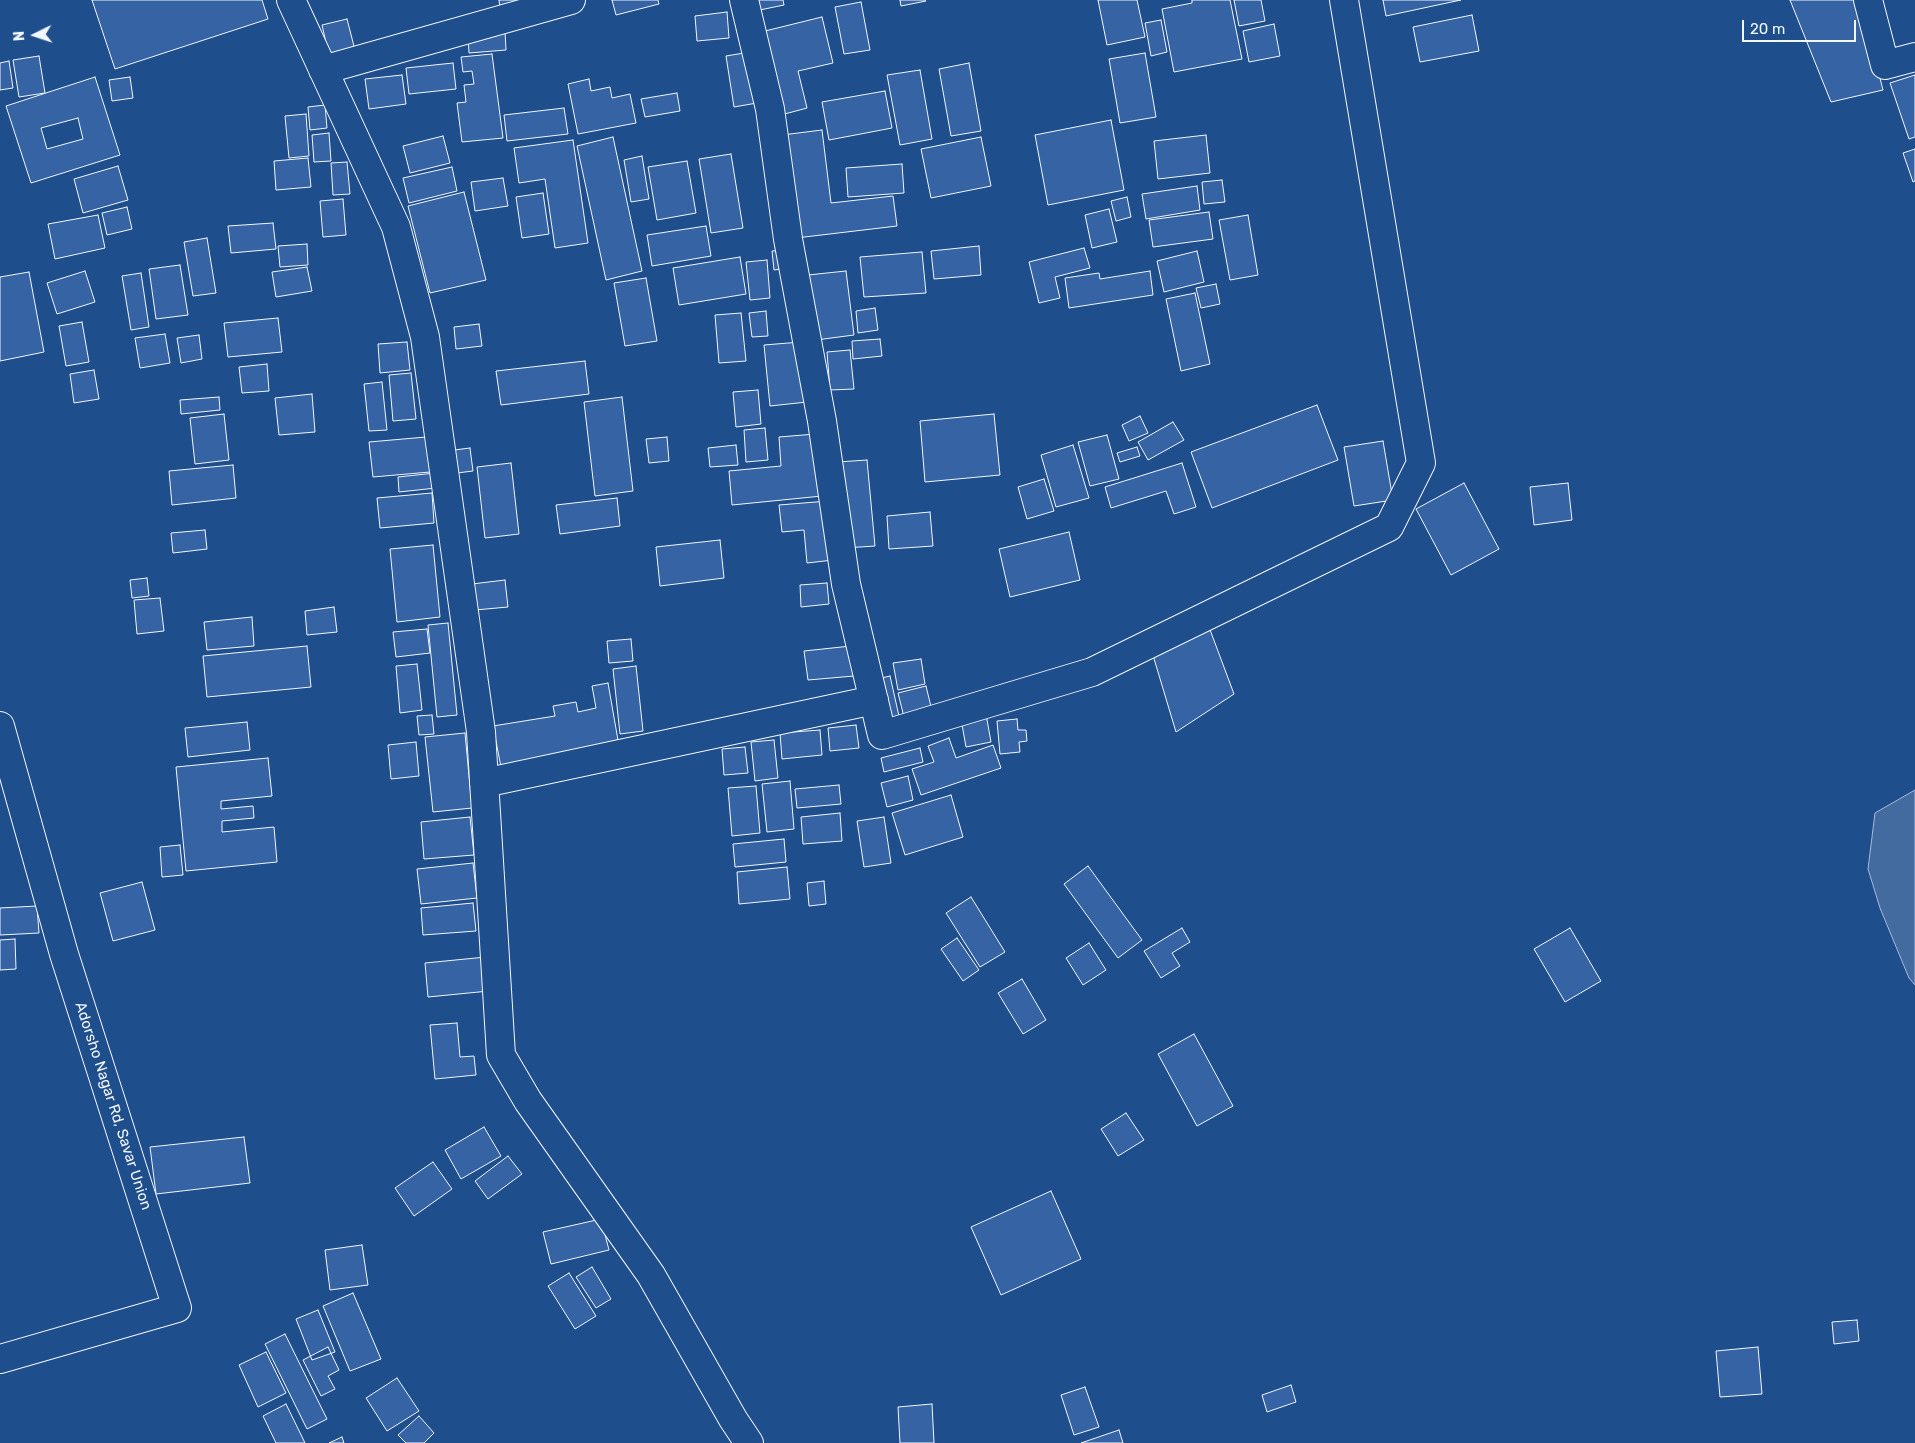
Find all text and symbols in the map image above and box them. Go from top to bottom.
north arrow [10,10,60,60]
scale bar [1745,10,1859,42]
text: 20 m [1750,20,1785,38]
text: N [11,30,28,42]
street label: Adorsho Nagar Rd, Savar Union [71,1000,155,1212]

